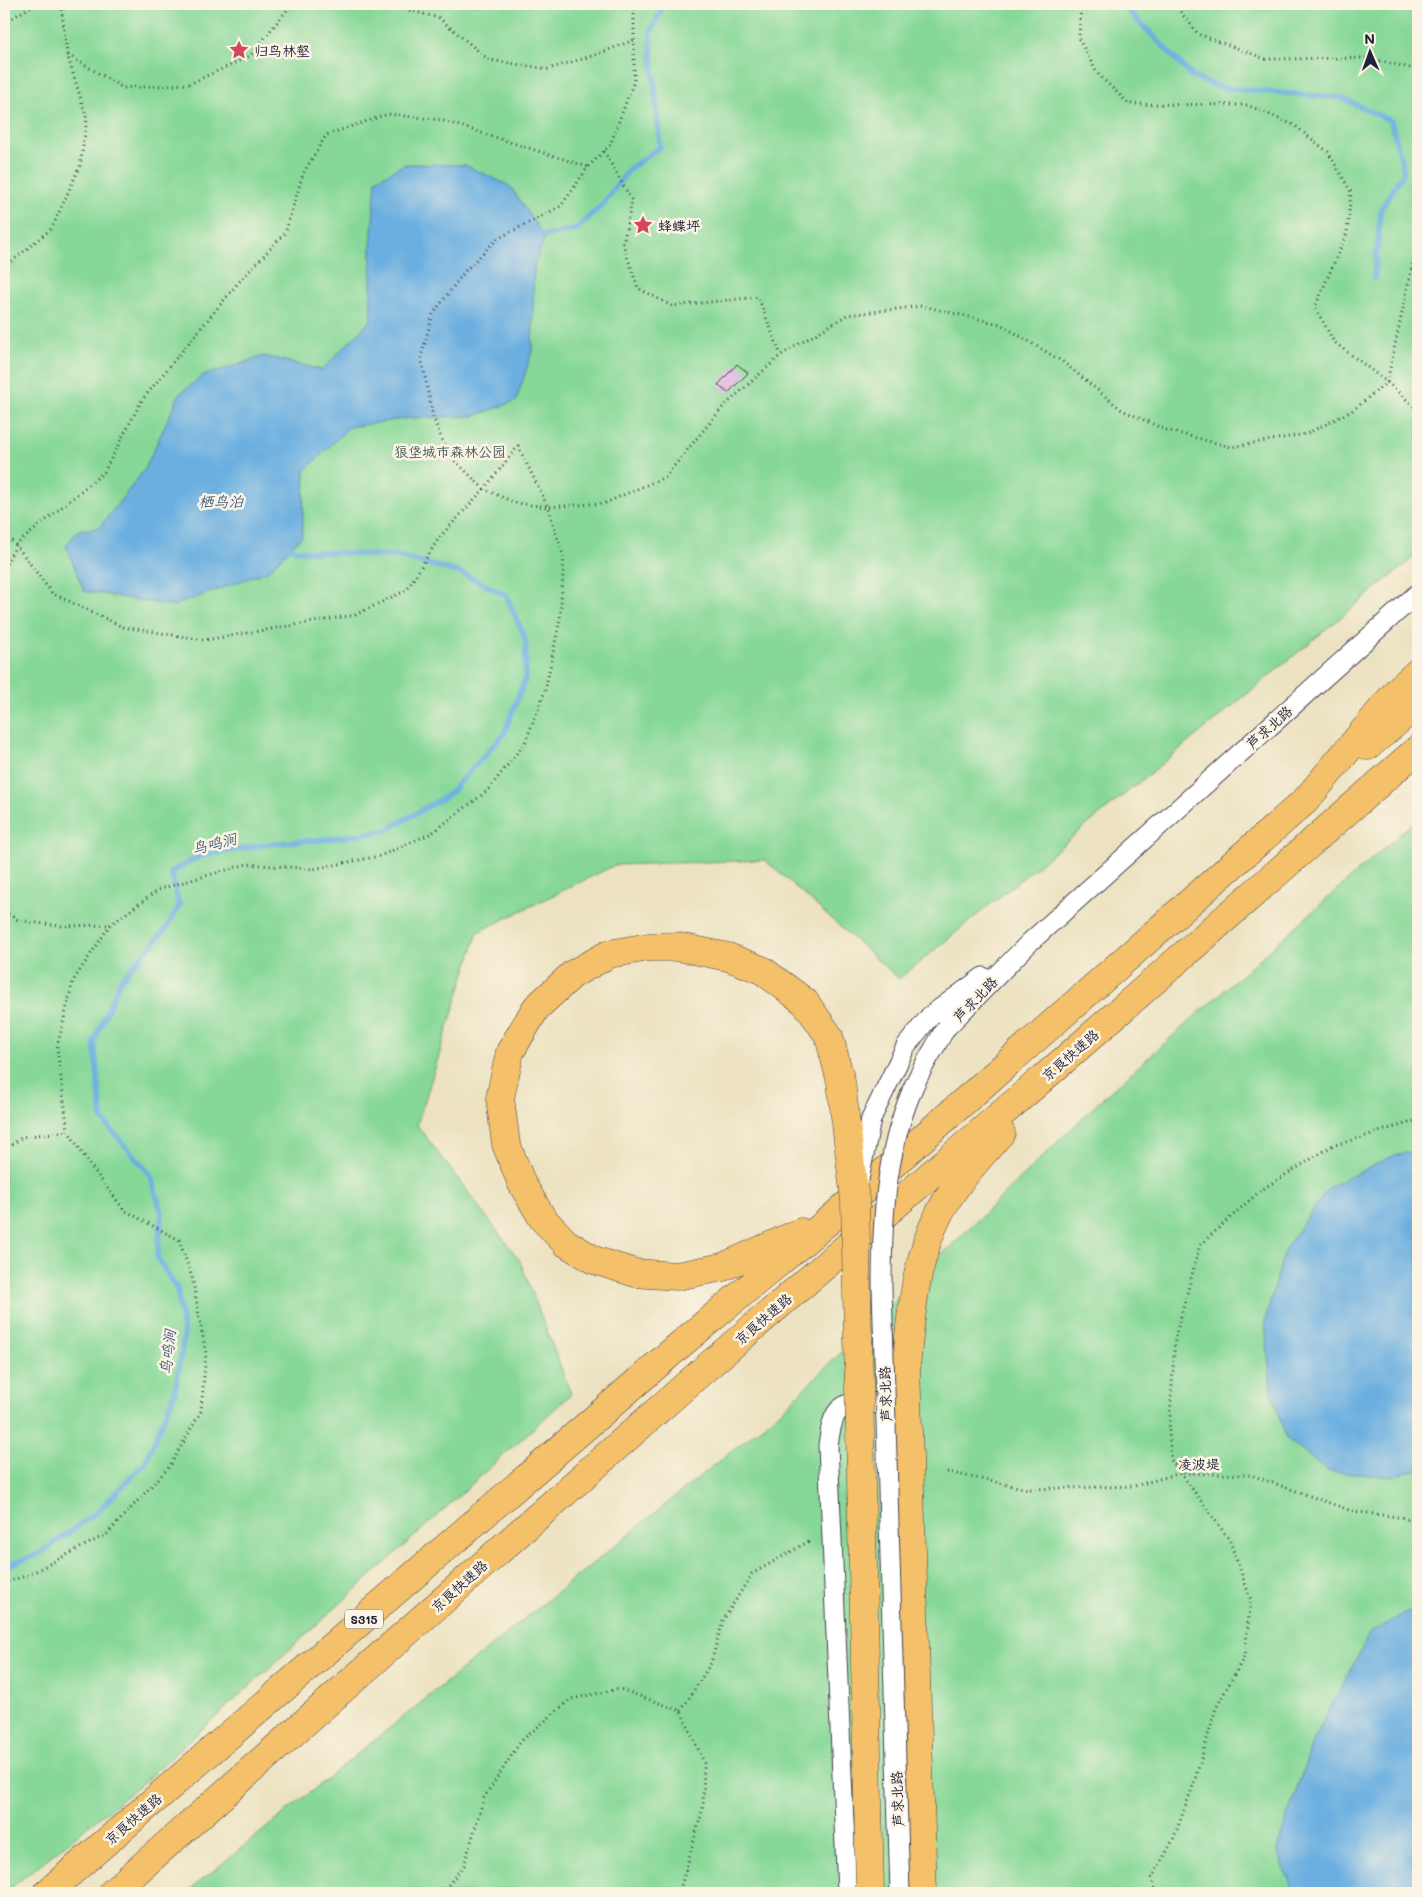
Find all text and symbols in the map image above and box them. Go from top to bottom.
north arrow [1344,28,1394,78]
text: N [1364,29,1375,48]
place icon: 归鸟林壑 [228,39,250,61]
place label: 归鸟林壑 [254,41,310,60]
place icon: 蜂蝶坪 [632,214,654,236]
place label: 蜂蝶坪 [658,216,701,235]
park label: 狼垡城市森林公园 [394,442,506,461]
water label: 栖鸟泊 [198,491,244,511]
street label: 芦求北路 [1242,701,1296,753]
water label: 鸟鸣涧 [190,827,240,858]
street label: 芦求北路 [949,972,1001,1026]
street label: 京良快速路 [1037,1025,1103,1085]
street label: 京良快速路 [730,1289,796,1349]
water label: 鸟鸣涧 [155,1327,180,1375]
street label: 芦求北路 [875,1366,895,1422]
street label: 凌波堤 [1178,1454,1220,1474]
street label: 京良快速路 [427,1556,491,1616]
road number: S315 [345,1610,383,1628]
street label: 芦求北路 [887,1771,907,1827]
street label: 京良快速路 [100,1789,166,1849]

